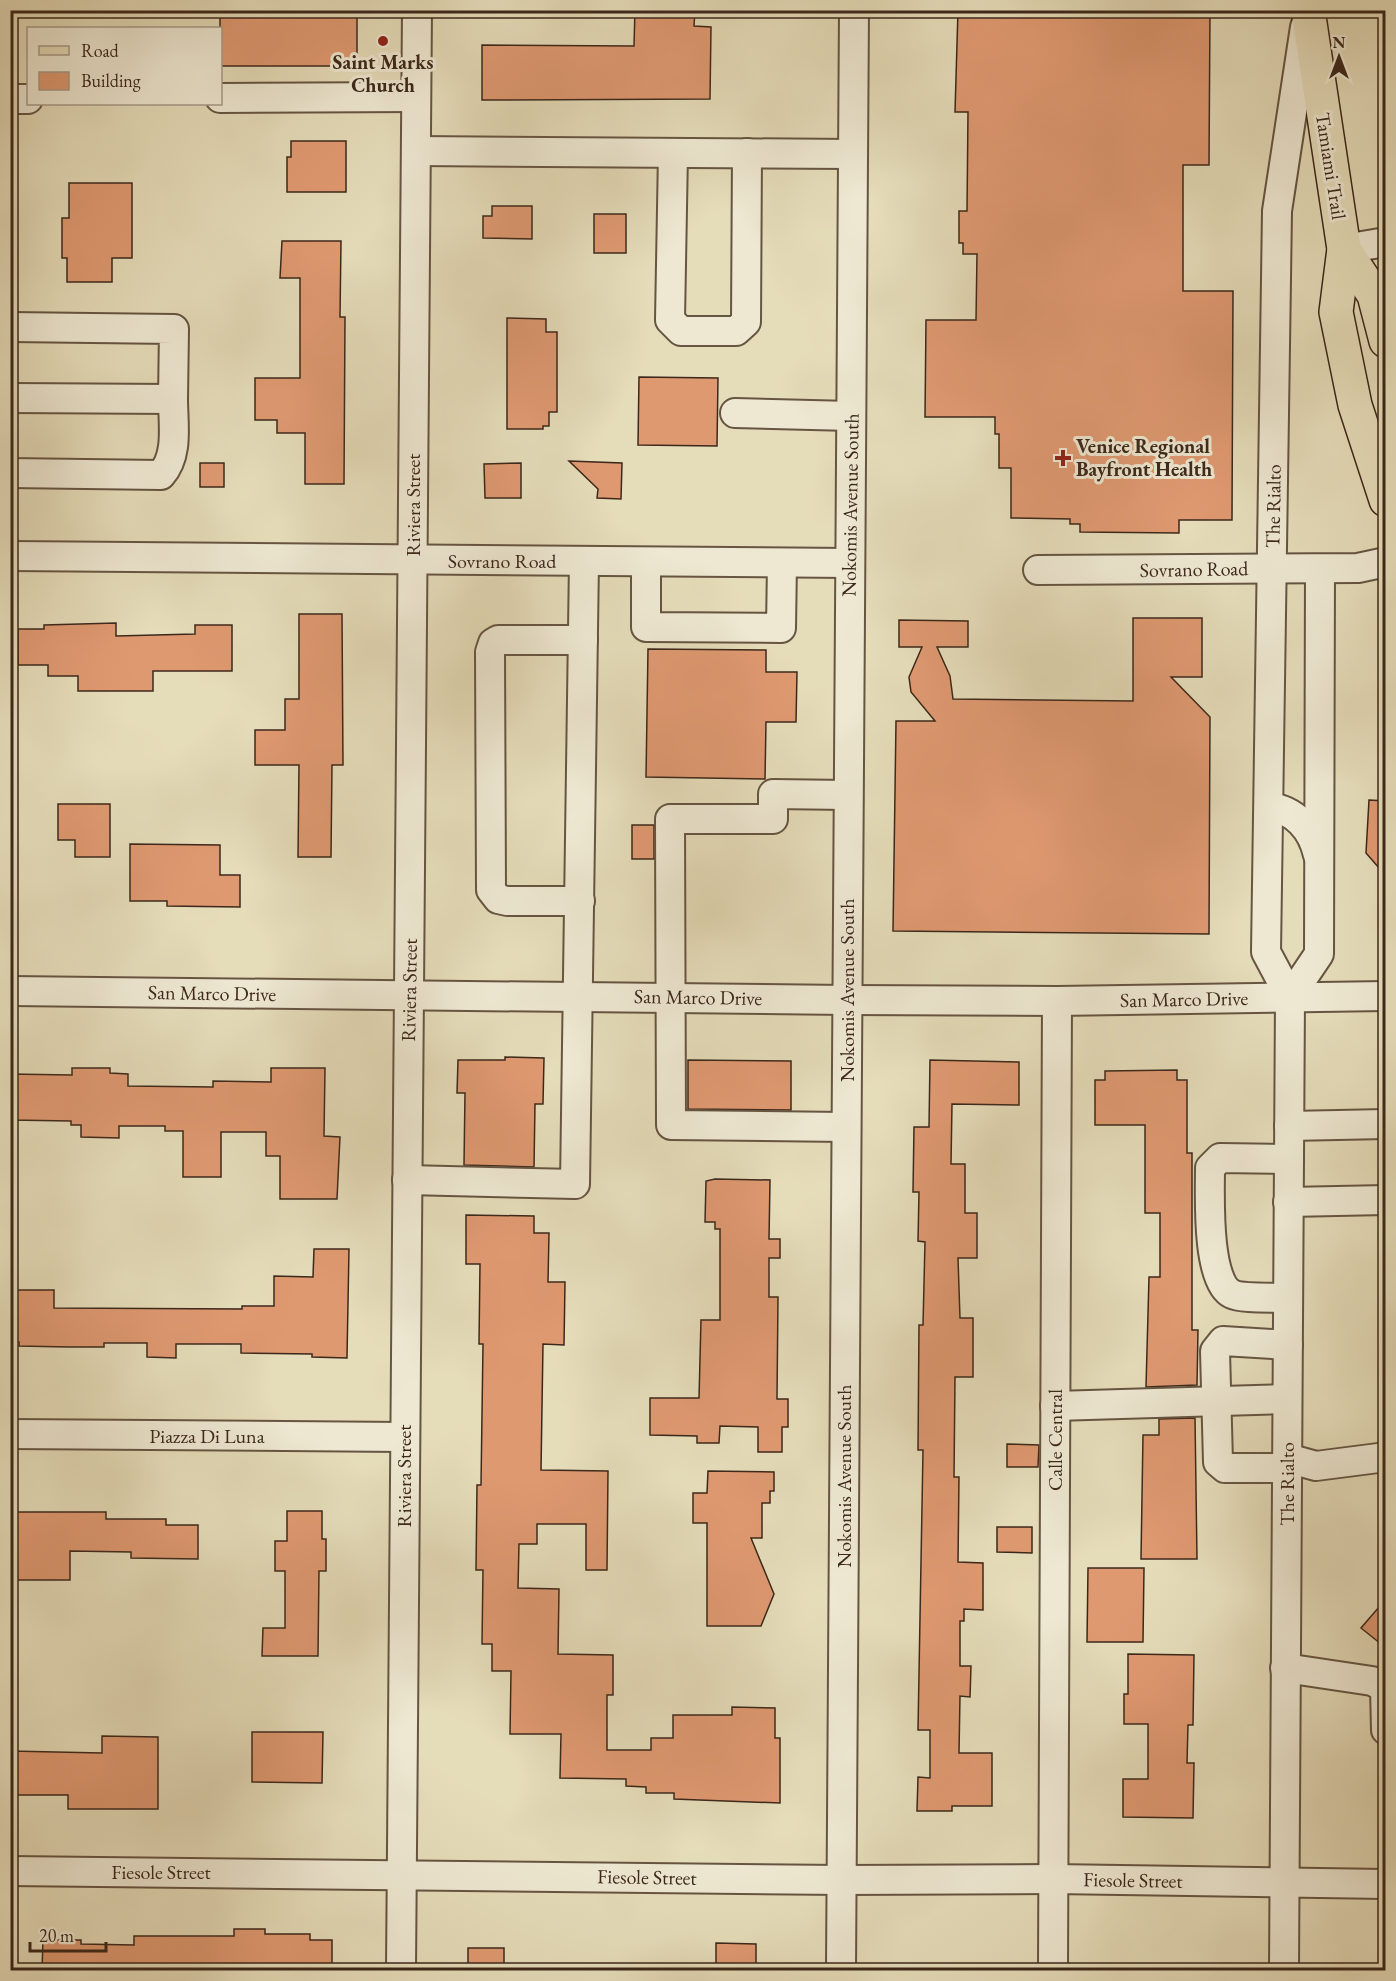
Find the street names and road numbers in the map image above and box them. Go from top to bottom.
street label: Tamiami Trail [1310,111,1352,222]
street label: Nokomis Avenue South [835,413,865,597]
street label: Riviera Street [400,453,426,557]
street label: The Rialto [1259,464,1287,548]
street label: Sovrano Road [448,548,557,574]
street label: Sovrano Road [1139,555,1249,583]
street label: Nokomis Avenue South [834,898,860,1082]
street label: Riviera Street [395,937,423,1042]
street label: San Marco Drive [148,979,277,1007]
street label: San Marco Drive [634,983,763,1011]
street label: San Marco Drive [1120,985,1249,1013]
street label: Nokomis Avenue South [831,1384,857,1568]
street label: Calle Central [1042,1389,1068,1491]
street label: Piazza Di Luna [149,1423,265,1449]
street label: Riviera Street [391,1424,417,1528]
street label: The Rialto [1274,1442,1300,1526]
street label: Fiesole Street [111,1859,211,1885]
street label: Fiesole Street [597,1863,698,1891]
street label: Fiesole Street [1083,1866,1184,1894]

